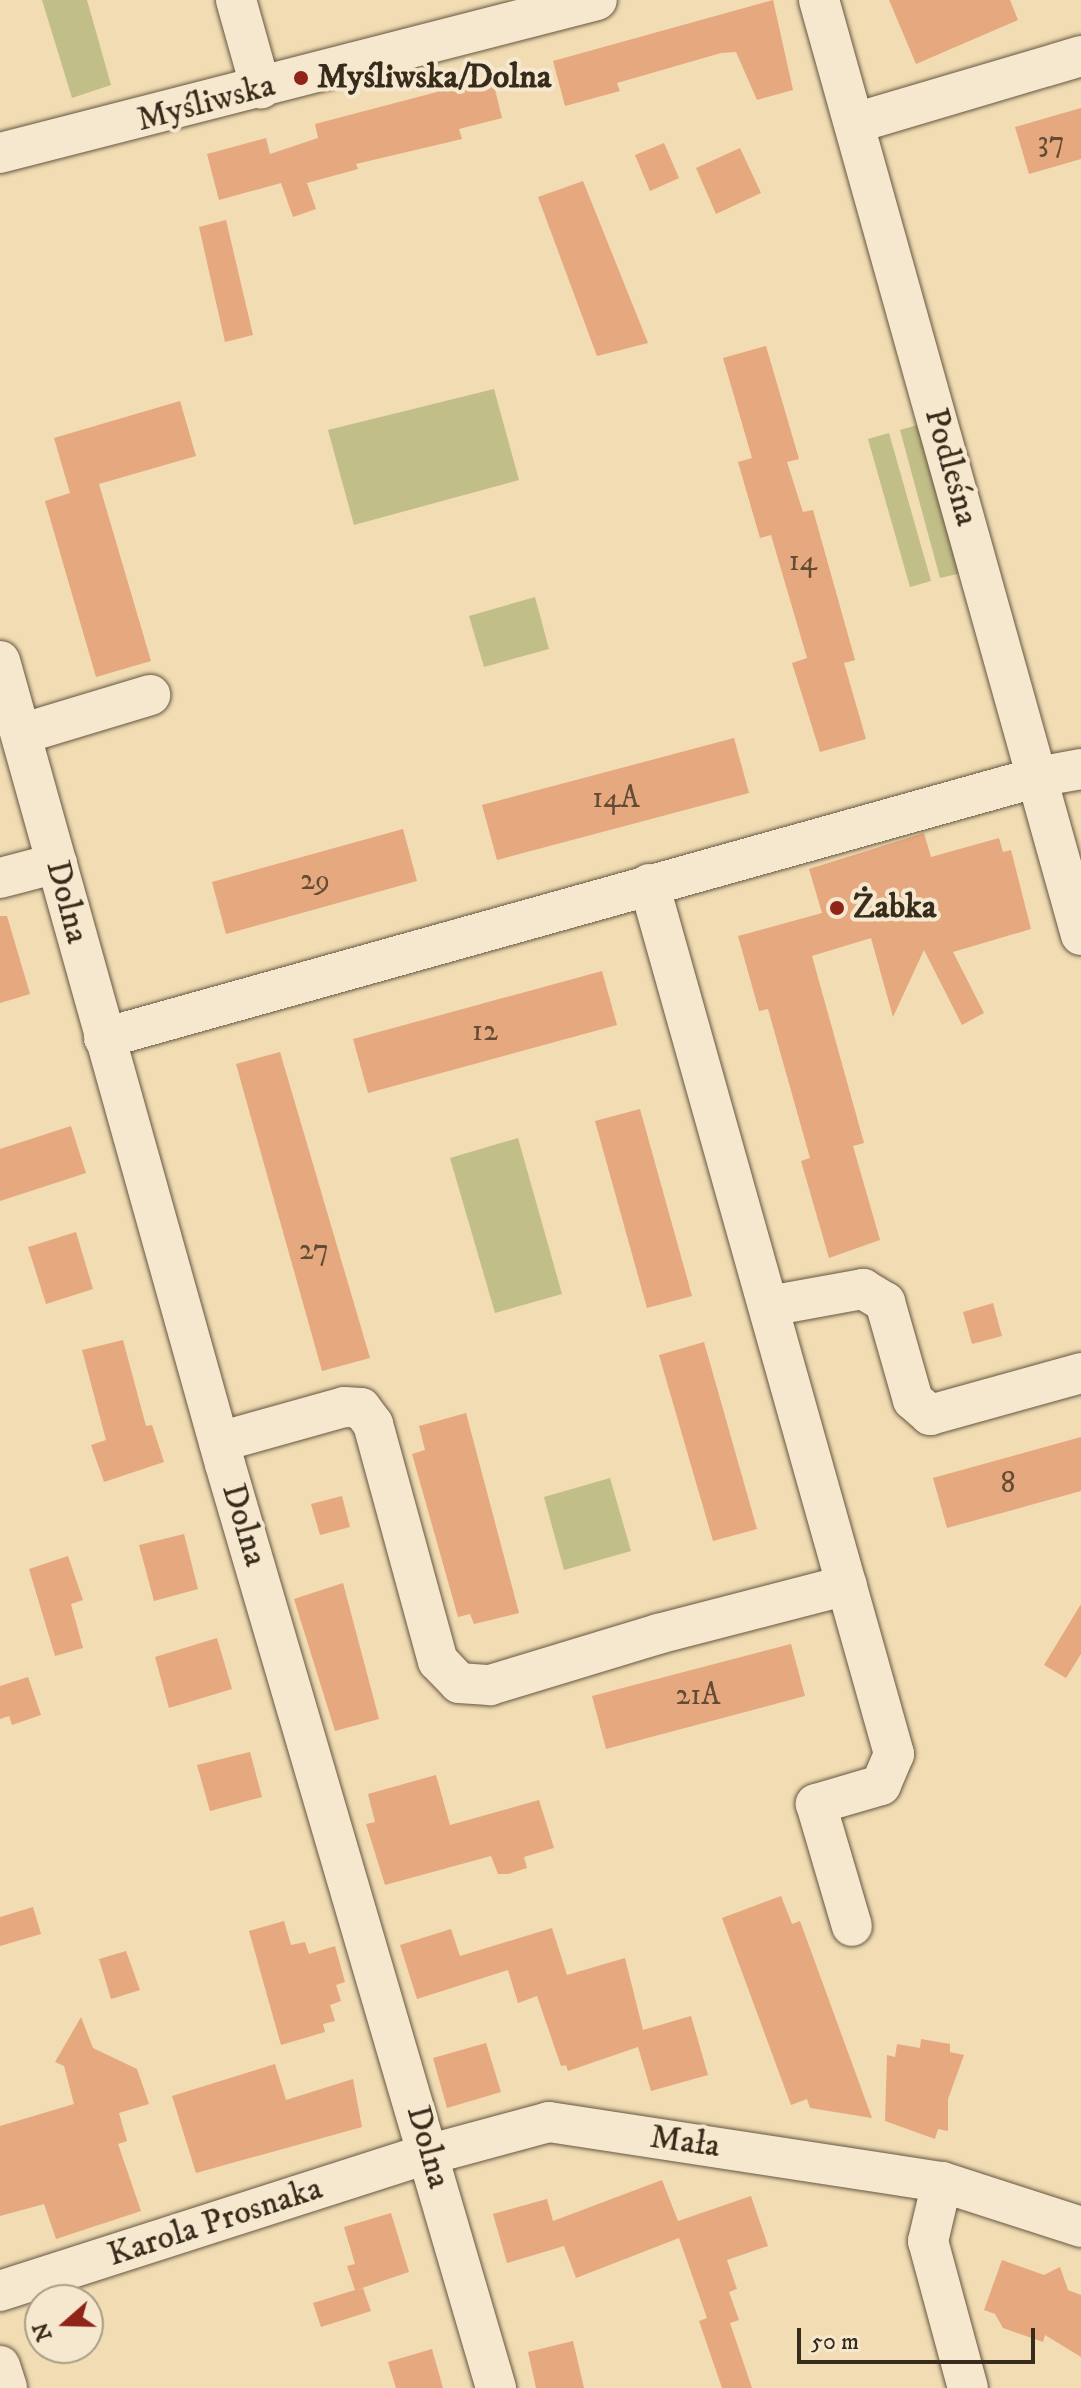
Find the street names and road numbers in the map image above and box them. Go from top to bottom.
street label: Myśliwska [133,65,279,141]
street label: Podleśna [915,404,987,530]
street label: Dolna [36,856,98,948]
street label: Dolna [212,1479,276,1571]
street label: Dolna [397,2101,459,2193]
street label: Mała [647,2117,723,2167]
street label: Karola Prosnaka [103,2168,327,2276]

